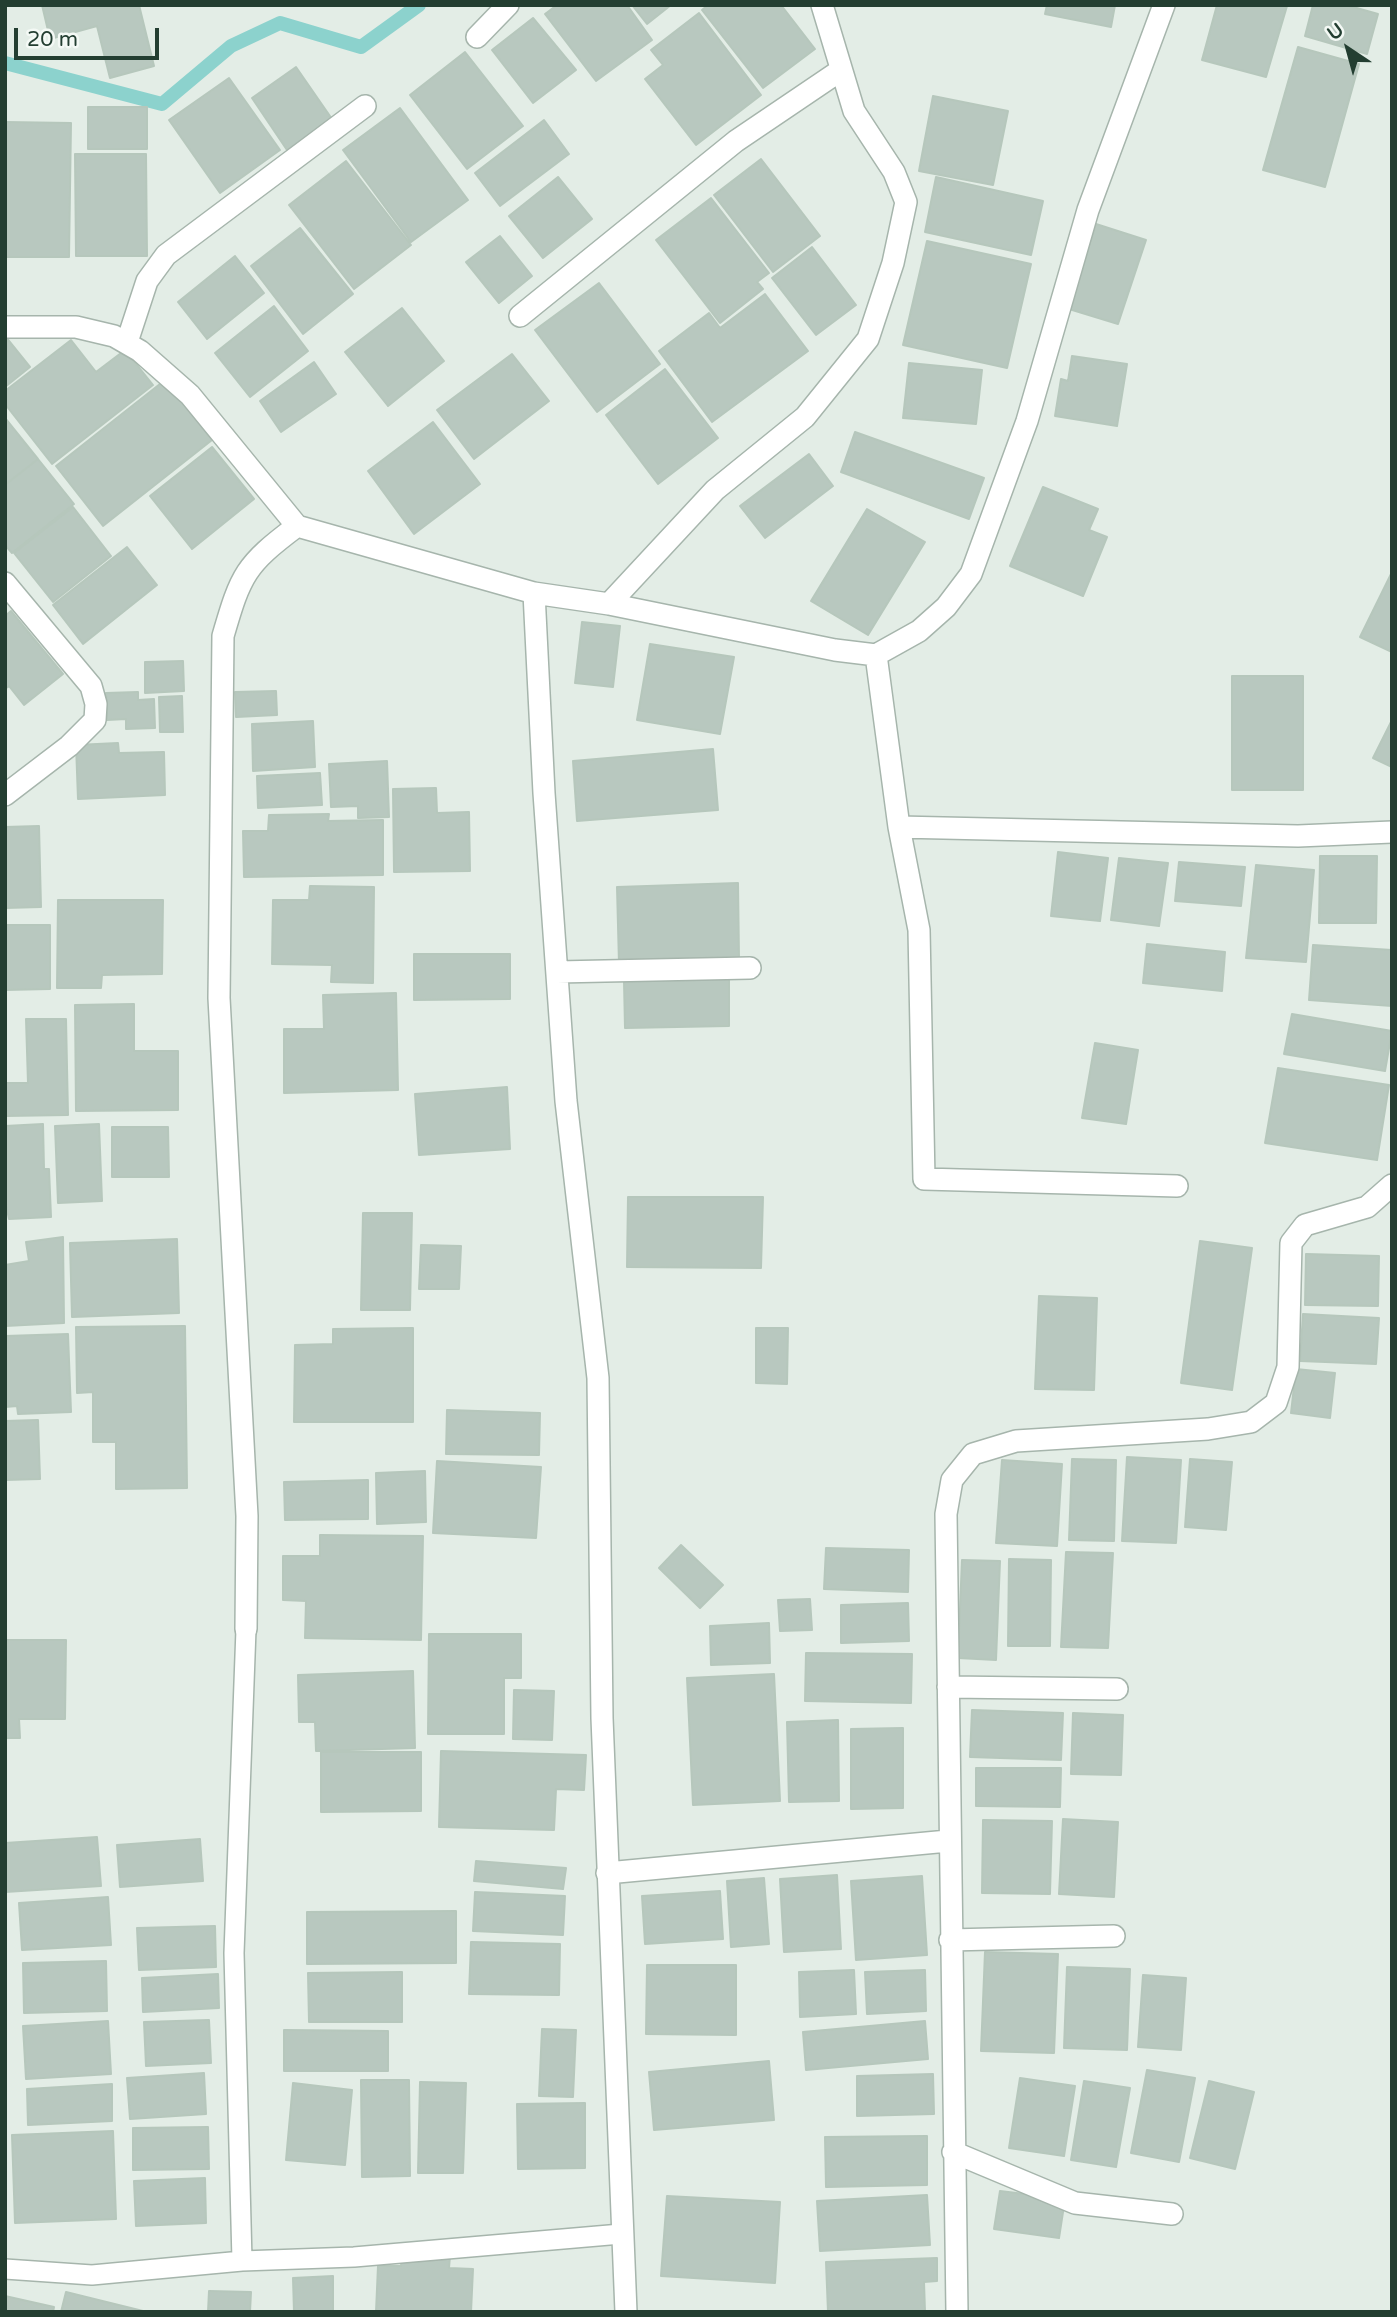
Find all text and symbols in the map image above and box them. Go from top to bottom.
scale bar [18,14,163,58]
north arrow [1313,14,1383,84]
text: U [1323,19,1348,45]
text: 20 m [27,27,78,52]

